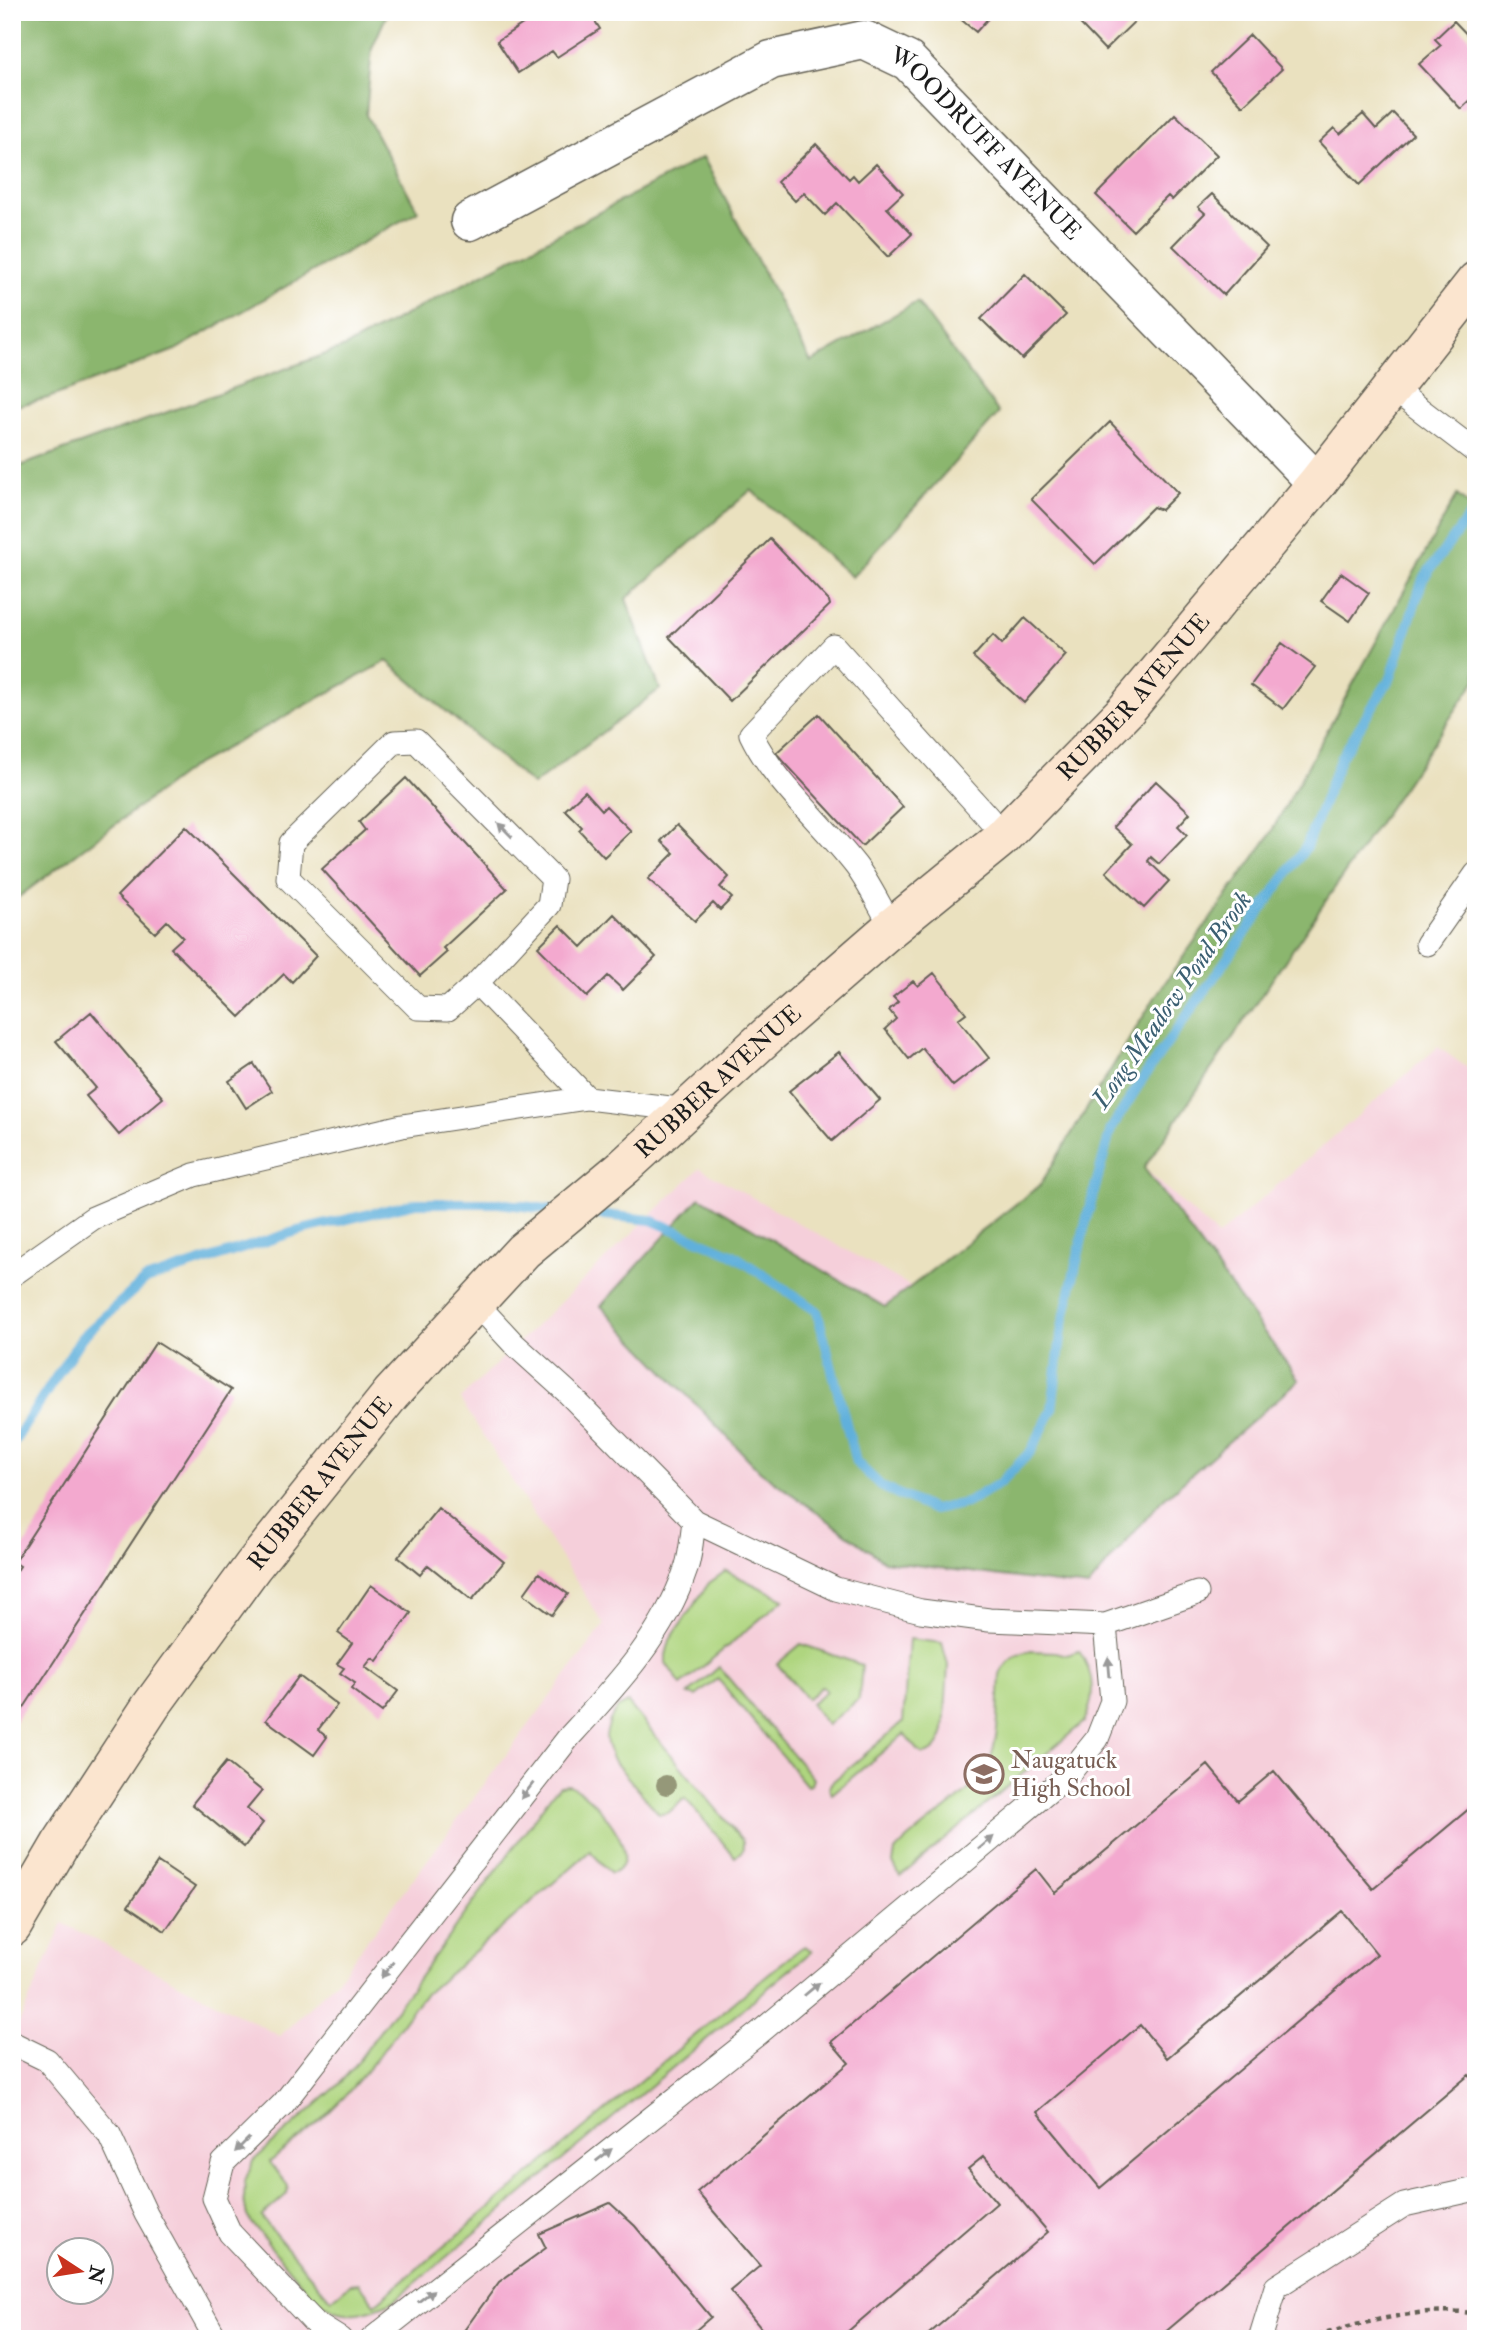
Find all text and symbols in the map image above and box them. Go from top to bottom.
street label: WOODRUFF AVENUE [884,39,1088,246]
street label: RUBBER AVENUE [1050,607,1216,787]
one-way arrow [496,822,513,839]
water label: Long Meadow Pond Brook [1084,885,1259,1115]
street label: RUBBER AVENUE [628,998,807,1165]
street label: RUBBER AVENUE [241,1390,399,1576]
one-way arrow [1103,1656,1114,1678]
place label: Naugatuck High School [1011,1745,1131,1804]
school or university icon: Naugatuck High School [963,1753,1005,1795]
one-way arrow [520,1781,535,1799]
one-way arrow [978,1836,995,1851]
one-way arrow [381,1961,395,1979]
one-way arrow [803,1981,821,1997]
one-way arrow [234,2136,251,2152]
one-way arrow [595,2148,613,2163]
north arrow [46,2236,116,2306]
text: N [82,2263,109,2286]
one-way arrow [416,2289,434,2304]

